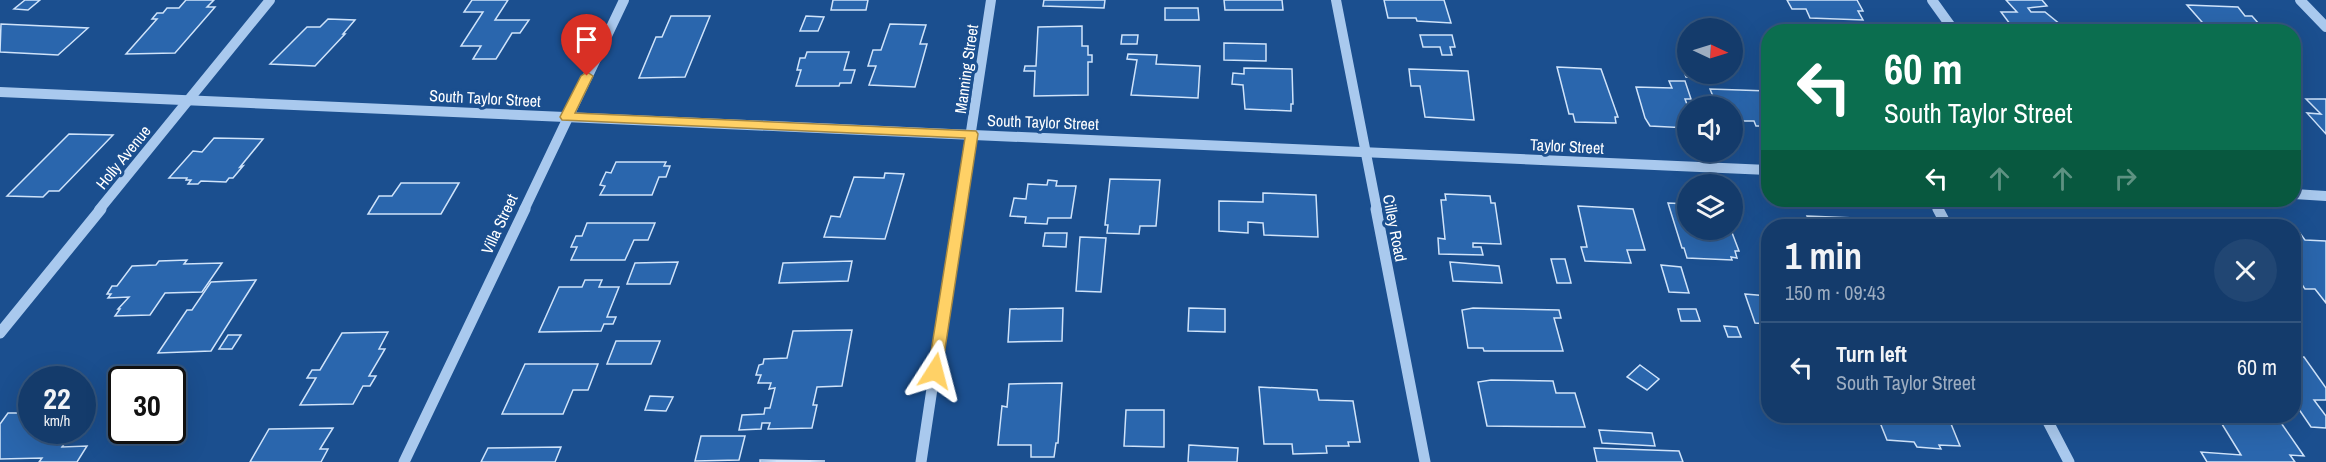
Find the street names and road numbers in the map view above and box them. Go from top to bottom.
street label: Manning Street [949,23,983,115]
street label: South Taylor Street [429,84,542,112]
street label: South Taylor Street [987,109,1100,135]
street label: Holly Avenue [90,120,156,194]
street label: Taylor Street [1530,133,1605,159]
street label: Villa Street [476,190,523,258]
street label: Cilley Road [1378,193,1412,263]

